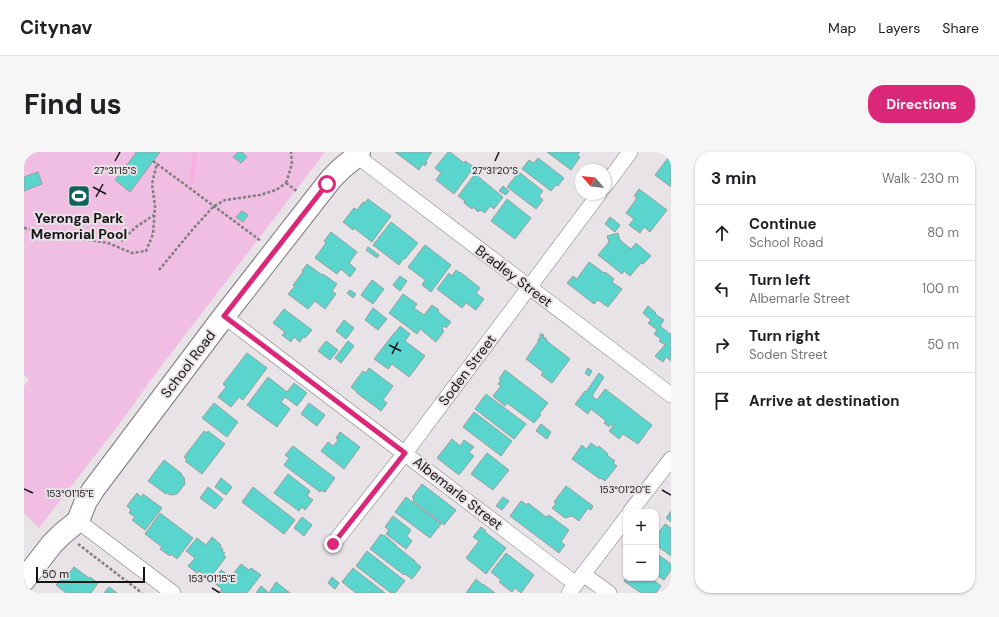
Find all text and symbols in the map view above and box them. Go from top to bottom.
text: Citynav [20,15,92,40]
text: Map [828,19,856,37]
text: Layers [878,19,920,37]
text: Share [942,19,979,37]
button: Directions [868,85,975,123]
text: Find us [24,86,122,123]
text: 27°31'15"S [94,164,136,177]
text: 27°31'20"S [472,164,518,177]
north arrow [575,164,611,200]
text: 3 min [711,167,756,189]
text: Walk · 230 m [882,170,959,187]
route start [318,175,336,193]
sports icon: Yeronga Park Memorial Pool [66,183,92,209]
place label: Yeronga Park Memorial Pool [31,209,127,243]
text: Continue [749,214,817,234]
icon: ahead [711,222,733,244]
text: 80 m [927,224,959,241]
text: School Road [749,234,824,251]
street label: Bradley Street [472,241,556,311]
text: Turn left [749,270,810,290]
icon: left [711,278,733,300]
text: 100 m [922,280,959,297]
text: Albemarle Street [749,290,850,307]
text: Turn right [749,326,820,346]
street label: School Road [157,327,219,401]
street label: Soden Street [434,331,500,409]
icon: right [711,334,733,356]
text: 50 m [927,336,959,353]
text: Soden Street [749,346,828,363]
icon: arrive [711,390,733,412]
text: Arrive at destination [749,391,900,411]
street label: Albemarle Street [410,452,506,534]
text: 153°01'20"E [599,483,651,496]
text: 153°01'15"E [46,487,94,500]
map controls [623,509,659,581]
button: + [623,509,659,545]
route end [324,535,342,553]
button: − [623,545,659,581]
scale bar [36,565,145,584]
text: 50 m [42,567,69,581]
text: 153°01'15"E [188,572,236,585]

